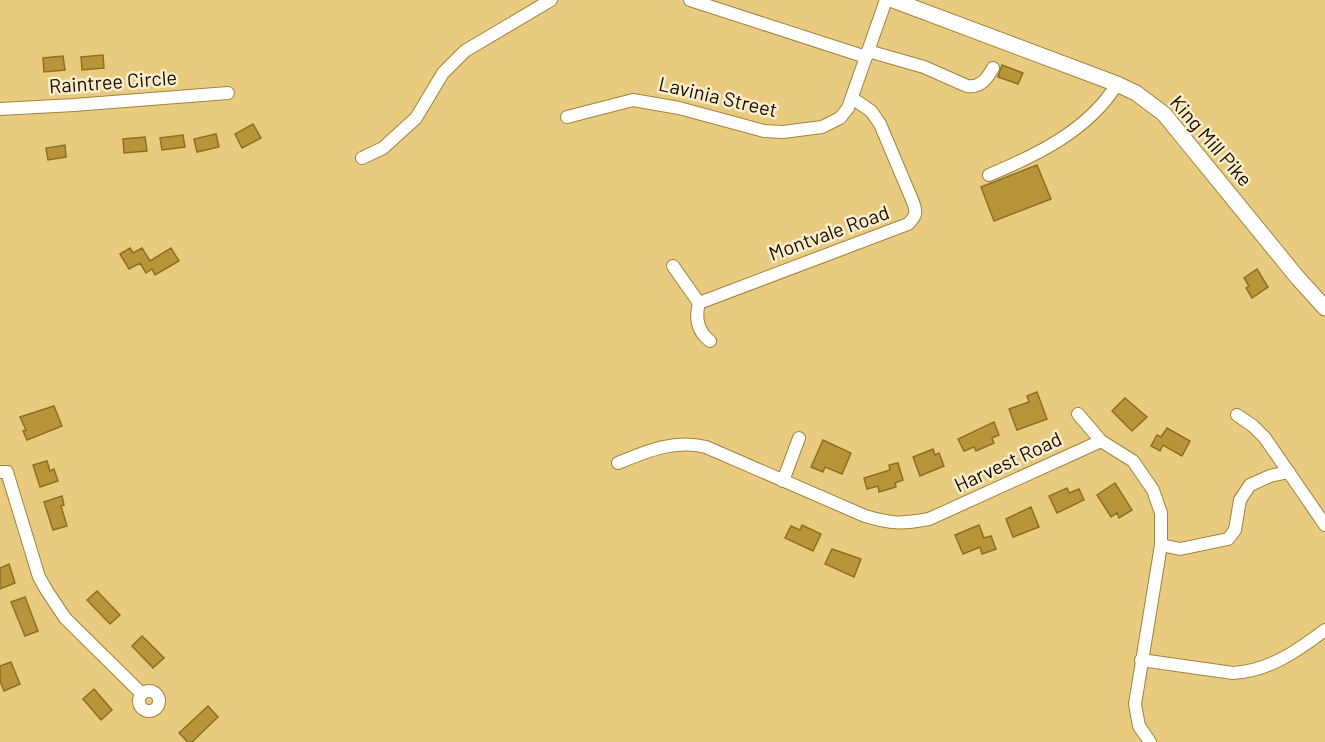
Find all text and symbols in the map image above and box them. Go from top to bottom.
street label: Raintree Circle [48,65,178,97]
street label: Lavinia Street [657,71,780,121]
street label: King Mill Pike [1166,90,1258,191]
street label: Montvale Road [765,199,892,265]
street label: Harvest Road [950,426,1065,496]

